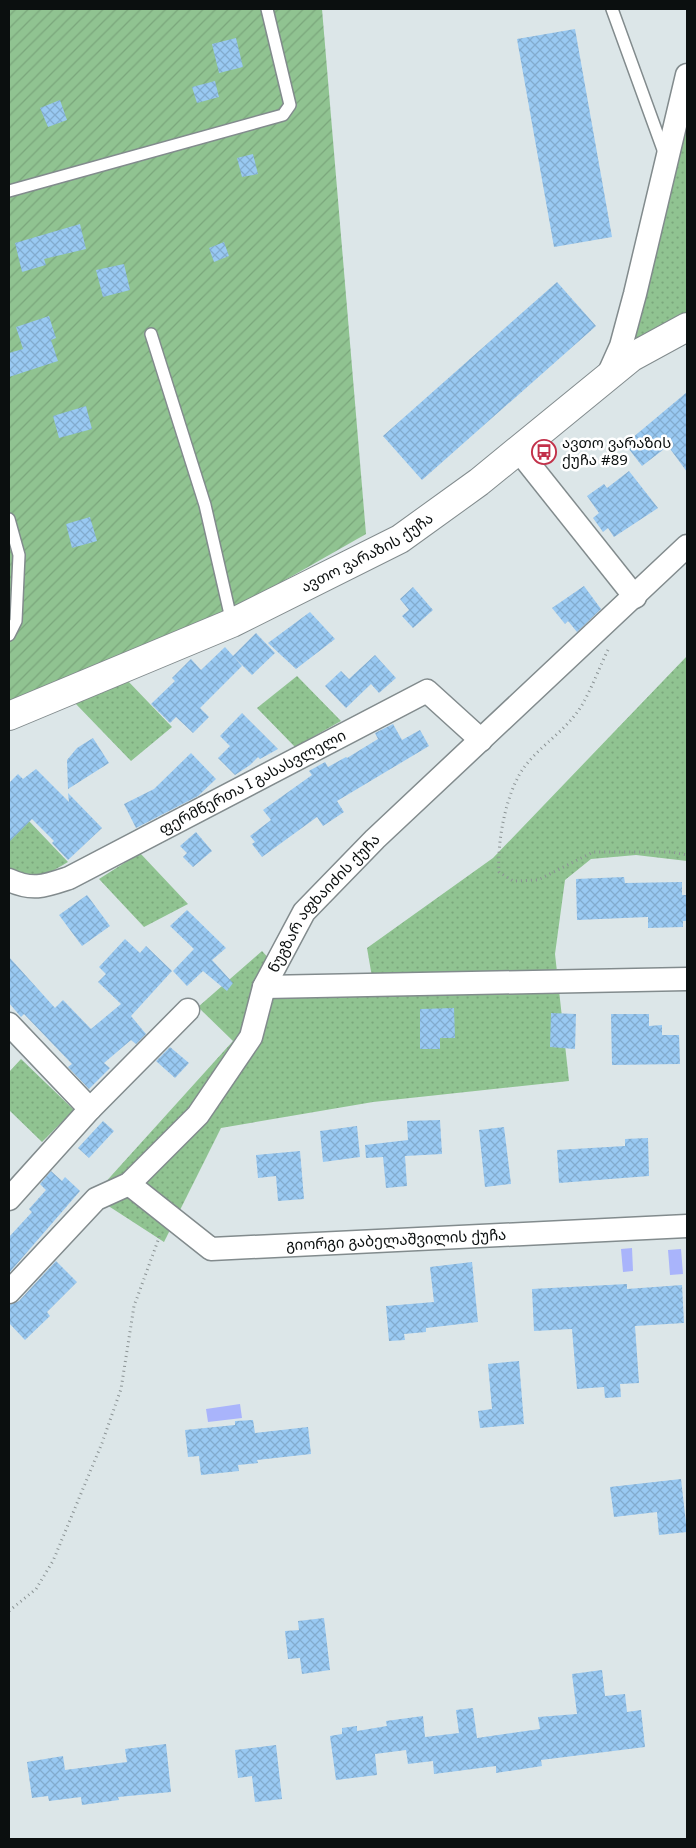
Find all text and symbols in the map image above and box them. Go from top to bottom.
place label: ავთო ვარაზის ქუჩა #89 [562,432,671,469]
bus stop icon: ავთო ვარაზის ქუჩა #89 [531,439,557,465]
street label: ავთო ვარაზის ქუჩა [297,507,437,596]
street label: ფერმწერთა I გასასვლელი [155,724,349,838]
street label: ნუგზარ აფხაიძის ქუჩა [263,829,384,976]
street label: გიორგი გაბელაშვილის ქუჩა [285,1224,507,1254]

